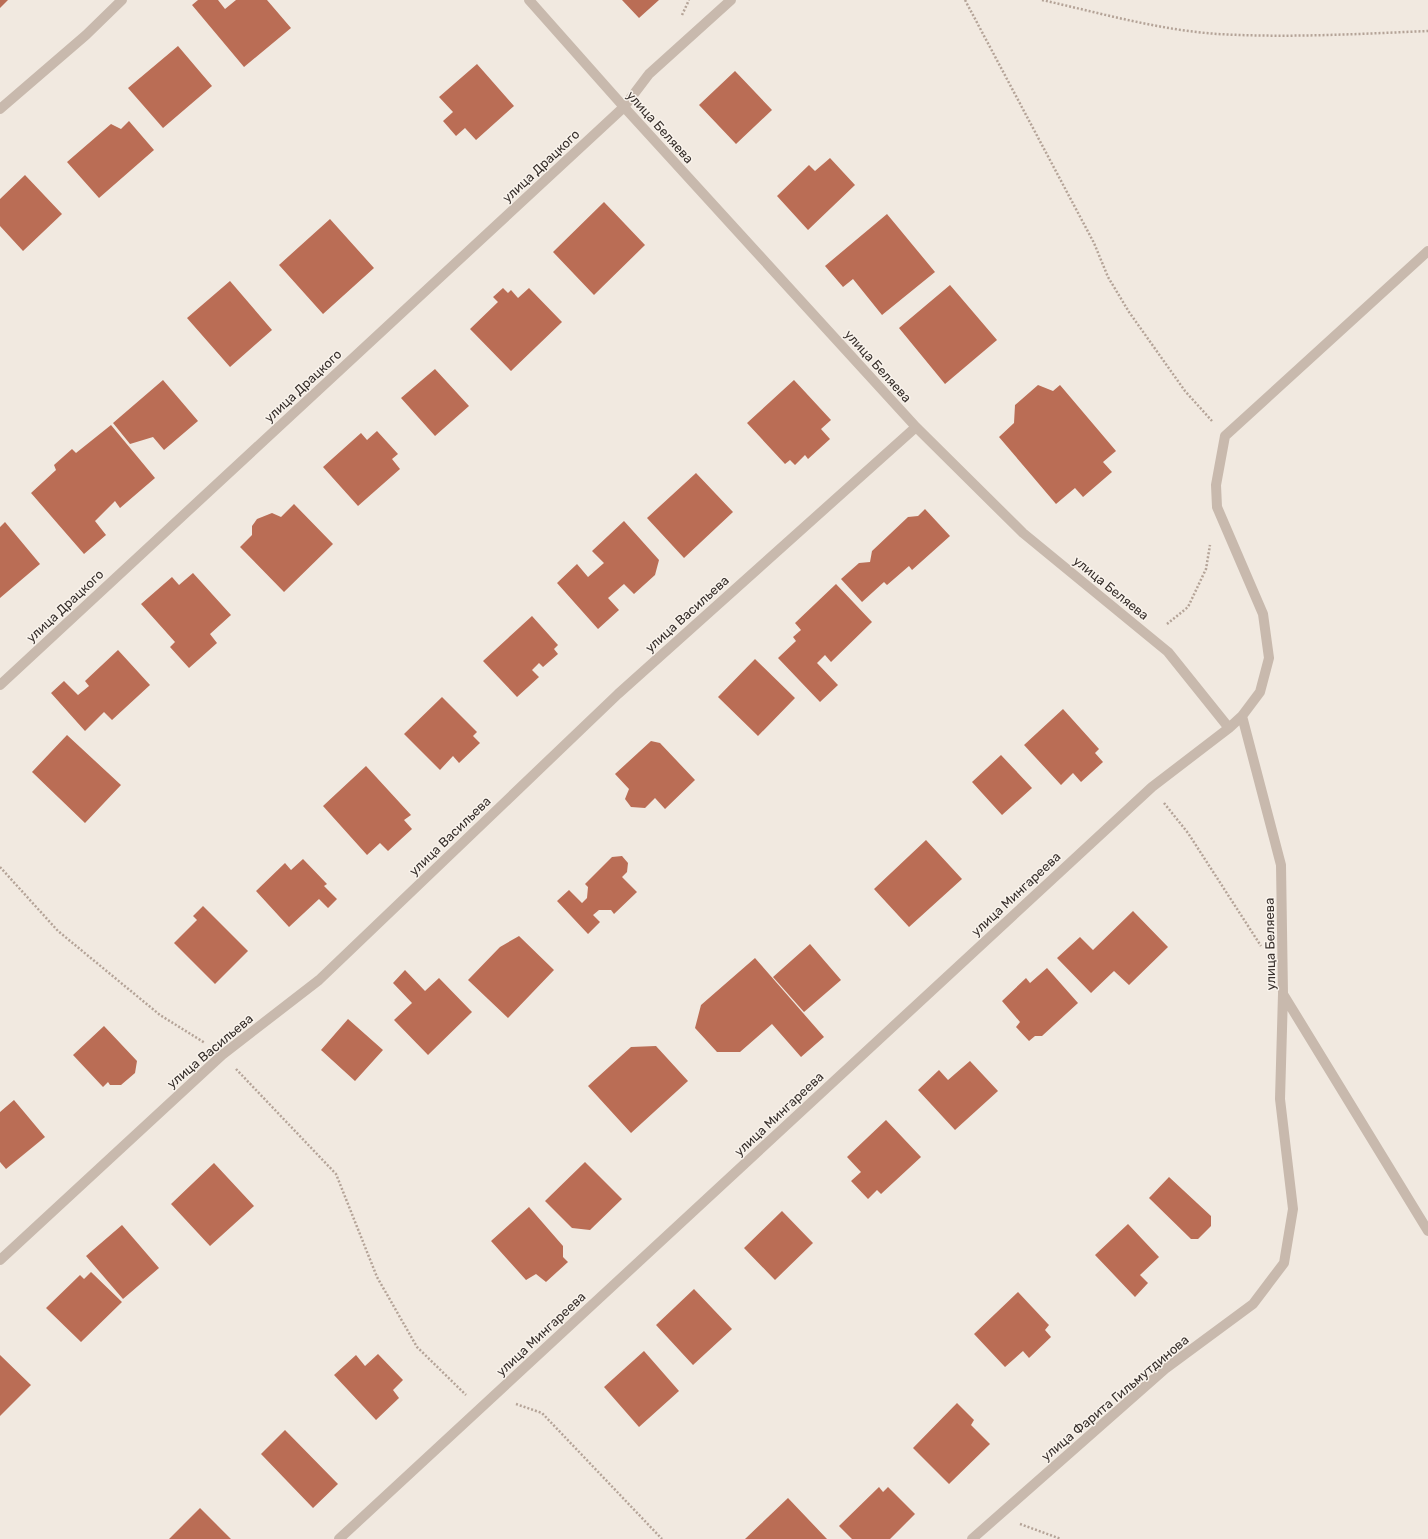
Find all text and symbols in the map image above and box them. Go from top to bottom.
street label: улица Беляева [623,88,697,166]
street label: улица Драцкого [499,126,583,206]
street label: улица Беляева [841,327,915,405]
street label: улица Драцкого [261,346,345,426]
street label: улица Беляева [1070,553,1152,623]
street label: улица Драцкого [23,566,107,646]
street label: улица Васильева [642,573,732,655]
street label: улица Васильева [406,793,494,879]
street label: улица Мингареева [968,849,1064,939]
street label: улица Беляева [1262,898,1278,990]
street label: улица Васильева [164,1011,256,1091]
street label: улица Мингареева [731,1069,827,1159]
street label: улица Мингареева [493,1289,589,1379]
street label: улица Фарита Гильмутдинова [1038,1332,1192,1464]

